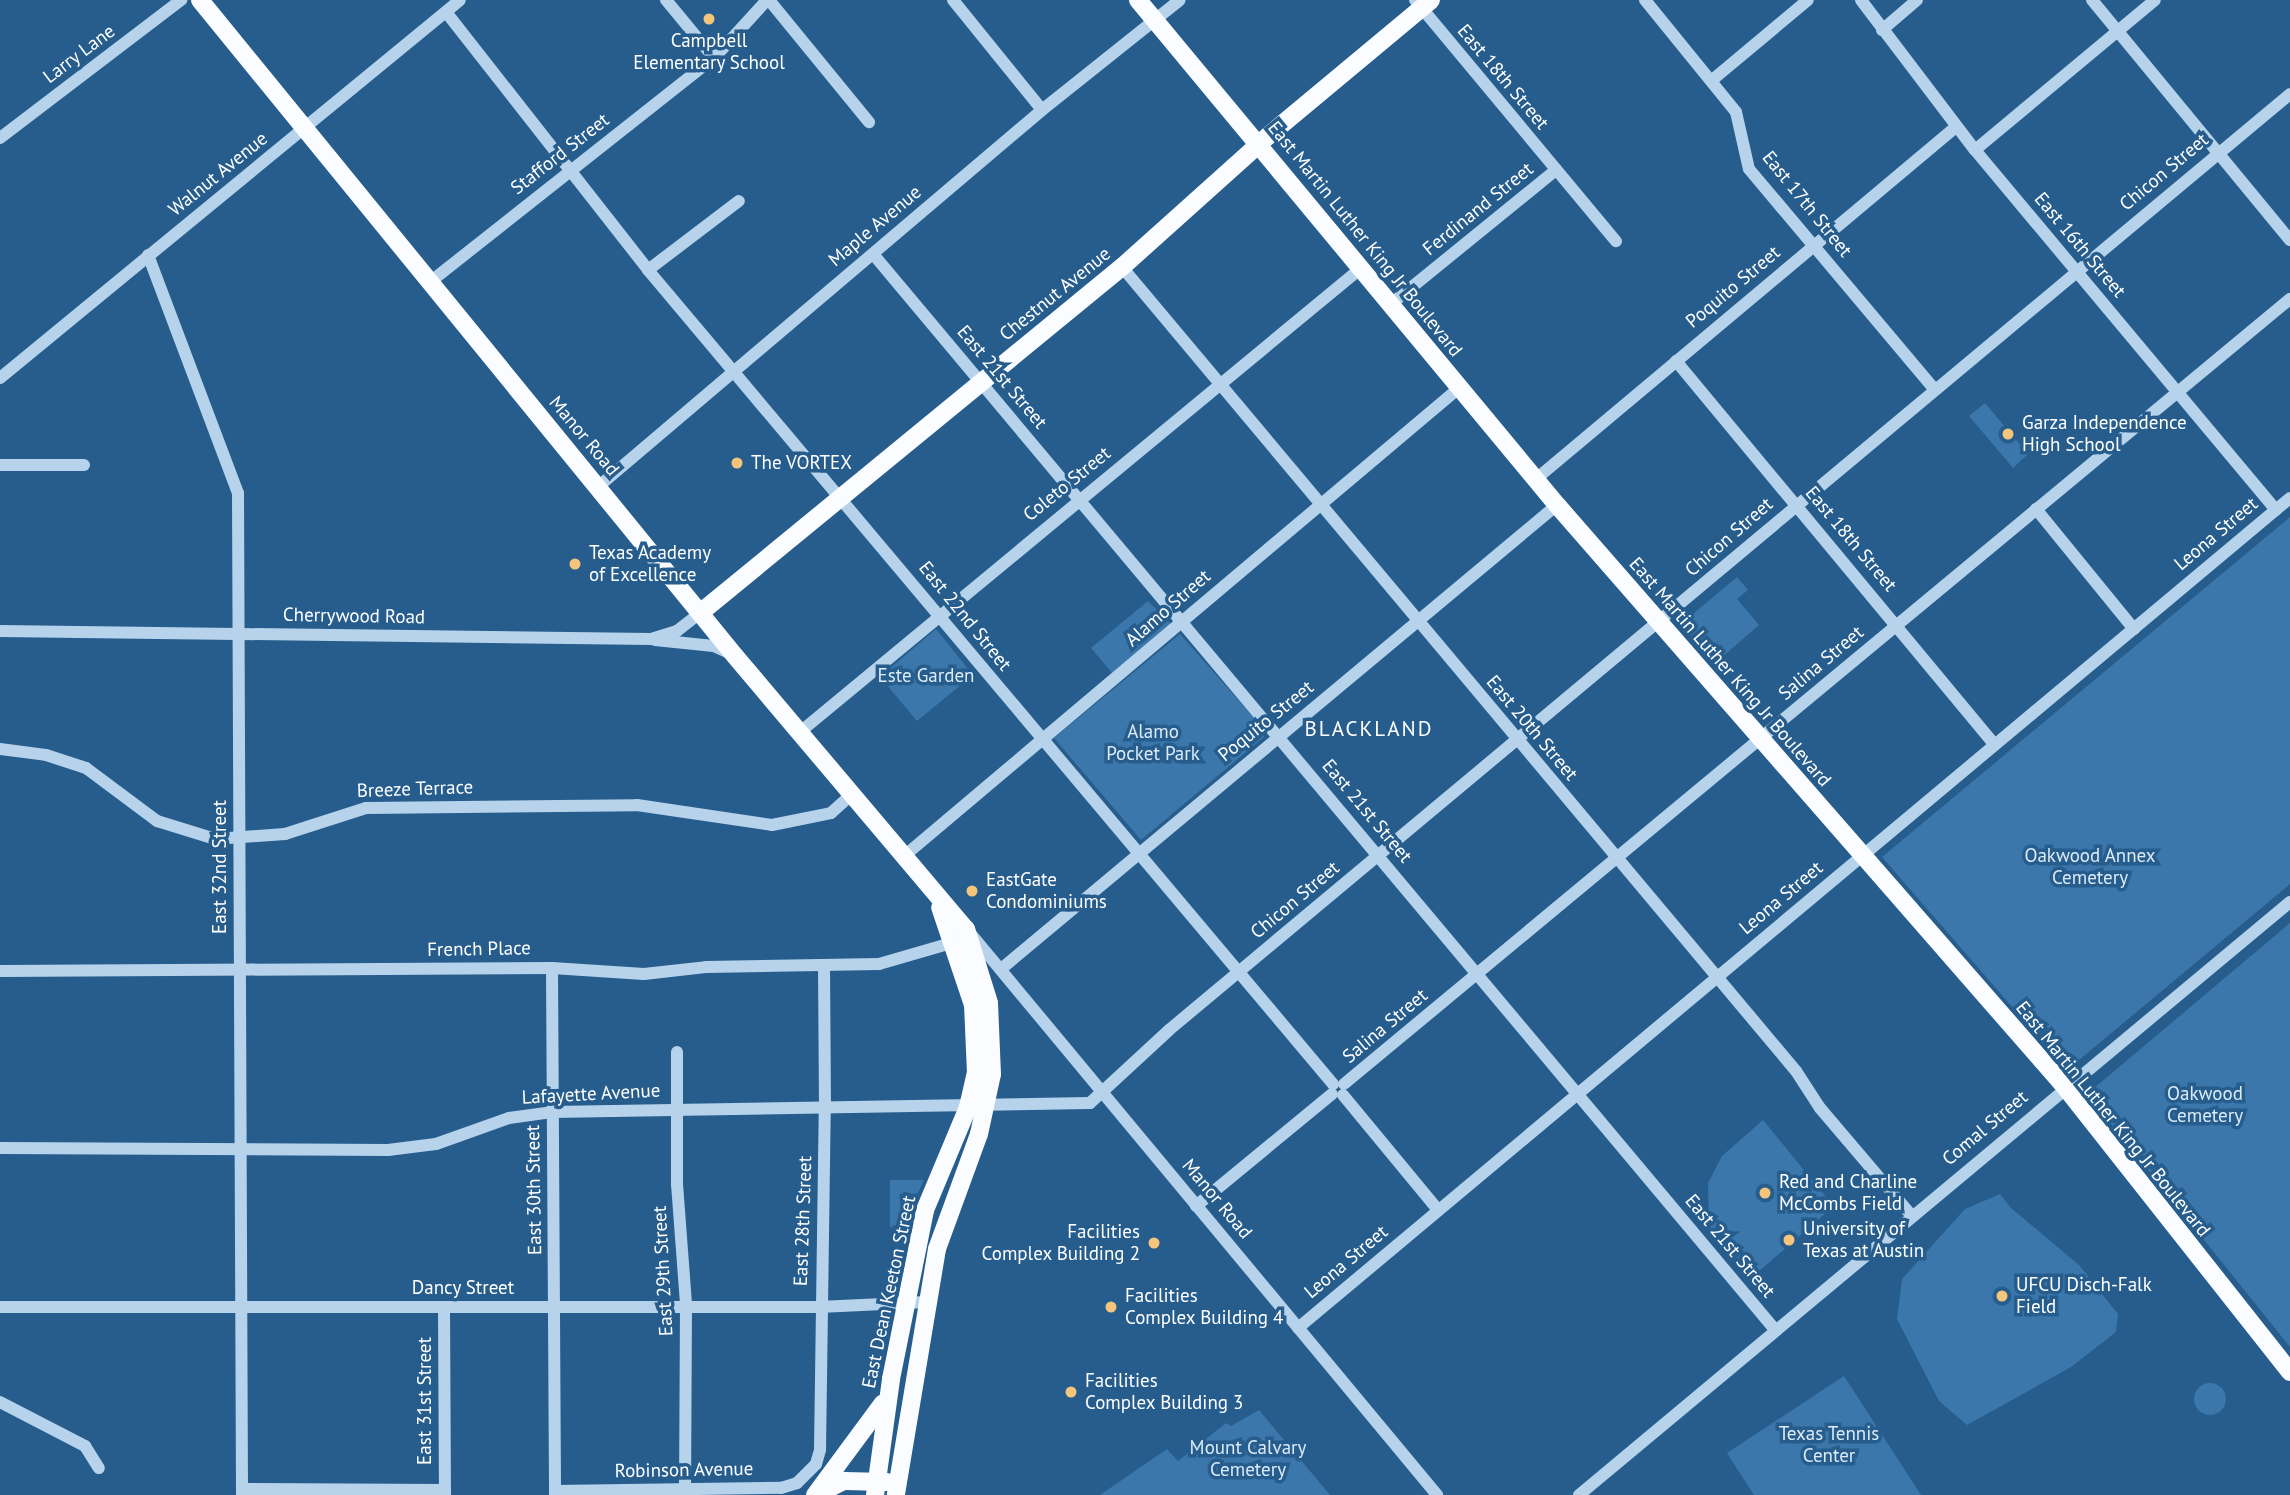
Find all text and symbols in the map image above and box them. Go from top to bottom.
marker: Campbell Elementary School [701,11,717,27]
street label: Larry Lane [38,19,120,89]
street label: East 18th Street [1452,20,1554,134]
place label: Campbell Elementary School [633,30,785,74]
street label: Stafford Street [506,109,614,199]
street label: East Martin Luther King Jr Boulevard [1263,117,1467,361]
street label: Walnut Avenue [164,127,272,221]
street label: Chicon Street [2115,128,2213,216]
street label: East 17th Street [1757,146,1857,262]
street label: Ferdinand Street [1418,158,1538,260]
street label: Maple Avenue [824,181,926,271]
street label: East 16th Street [2029,188,2131,302]
street label: Poquito Street [1681,241,1785,333]
street label: Chestnut Avenue [995,242,1115,346]
street label: East 21st Street [952,321,1052,433]
street label: Manor Road [544,392,624,480]
place label: Garza Independence High School [2022,412,2187,456]
marker: Garza Independence High School [2000,426,2016,442]
street label: Coleto Street [1019,442,1115,526]
place label: The VORTEX [751,452,853,474]
marker: The VORTEX [729,455,745,471]
street label: East 18th Street [1800,482,1902,596]
street label: Chicon Street [1681,493,1777,581]
street label: Leona Street [2170,493,2262,575]
place label: Texas Academy of Excellence [589,542,712,586]
street label: East Martin Luther King Jr Boulevard [1624,553,1836,791]
marker: Texas Academy of Excellence [567,556,583,572]
street label: East 22nd Street [914,557,1016,675]
street label: Alamo Street [1121,565,1215,651]
street label: Cherrywood Road [283,603,425,629]
street label: Salina Street [1774,621,1868,705]
park label: Este Garden [878,665,974,687]
street label: East 20th Street [1481,671,1583,785]
street label: Poquito Street [1214,676,1318,766]
district label: BLACKLAND [1306,716,1432,742]
park label: Alamo Pocket Park [1106,721,1200,765]
street label: East 21st Street [1317,755,1417,867]
street label: Breeze Terrace [356,776,474,802]
street label: East 32nd Street [209,800,231,934]
park label: Oakwood Annex Cemetery [2024,845,2156,889]
street label: Chicon Street [1246,856,1344,944]
street label: Leona Street [1735,857,1827,939]
place label: EastGate Condominiums [986,869,1107,913]
marker: EastGate Condominiums [964,883,980,899]
street label: French Place [427,937,531,961]
street label: Salina Street [1338,984,1432,1068]
street label: East Martin Luther King Jr Boulevard [2011,997,2215,1241]
street label: Lafayette Avenue [521,1079,661,1109]
park label: Oakwood Cemetery [2167,1083,2243,1127]
street label: Comal Street [1938,1086,2032,1170]
street label: East 30th Street [521,1125,547,1255]
street label: Manor Road [1177,1155,1257,1243]
street label: East 28th Street [789,1156,817,1286]
place label: Red and Charline McCombs Field [1779,1171,1917,1215]
marker: Red and Charline McCombs Field [1757,1185,1773,1201]
street label: East 21st Street [1680,1190,1780,1302]
street label: East Dean Keeton Street [857,1194,921,1390]
street label: East 29th Street [648,1205,678,1337]
place label: University of Texas at Austin [1803,1218,1925,1262]
place label: Facilities Complex Building 2 [981,1221,1140,1265]
street label: Leona Street [1300,1221,1392,1303]
marker: University of Texas at Austin [1781,1232,1797,1248]
marker: Facilities Complex Building 2 [1146,1235,1162,1251]
place label: UFCU Disch-Falk Field [2016,1274,2152,1318]
street label: Dancy Street [411,1277,515,1299]
place label: Facilities Complex Building 4 [1125,1285,1284,1329]
marker: UFCU Disch-Falk Field [1994,1288,2010,1304]
marker: Facilities Complex Building 4 [1103,1299,1119,1315]
street label: East 31st Street [414,1337,436,1465]
place label: Facilities Complex Building 3 [1085,1370,1244,1414]
marker: Facilities Complex Building 3 [1063,1384,1079,1400]
park label: Texas Tennis Center [1778,1423,1880,1467]
park label: Mount Calvary Cemetery [1190,1437,1306,1481]
street label: Robinson Avenue [614,1457,754,1483]

